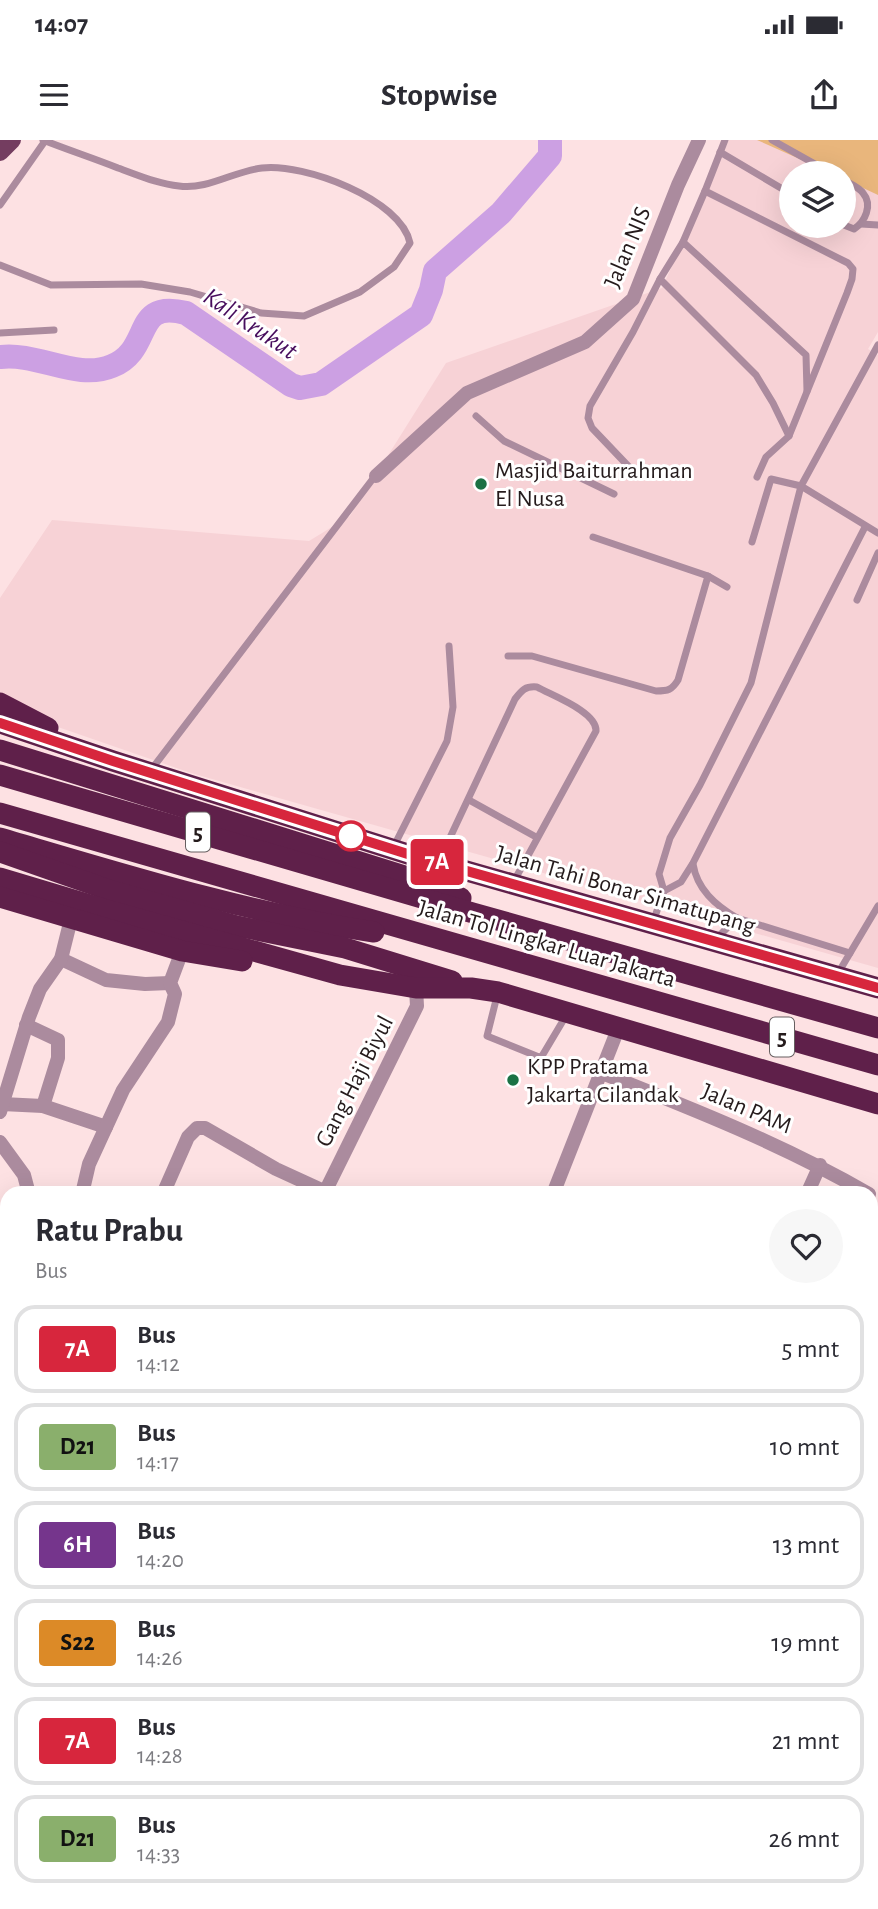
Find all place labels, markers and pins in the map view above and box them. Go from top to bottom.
place label: Masjid Baiturrahman El Nusa [495,459,693,511]
marker: Masjid Baiturrahman El Nusa [473,476,489,492]
unlabelled marker [336,821,366,851]
place label: KPP Pratama Jakarta Cilandak [527,1055,679,1107]
marker: KPP Pratama Jakarta Cilandak [505,1072,521,1088]

